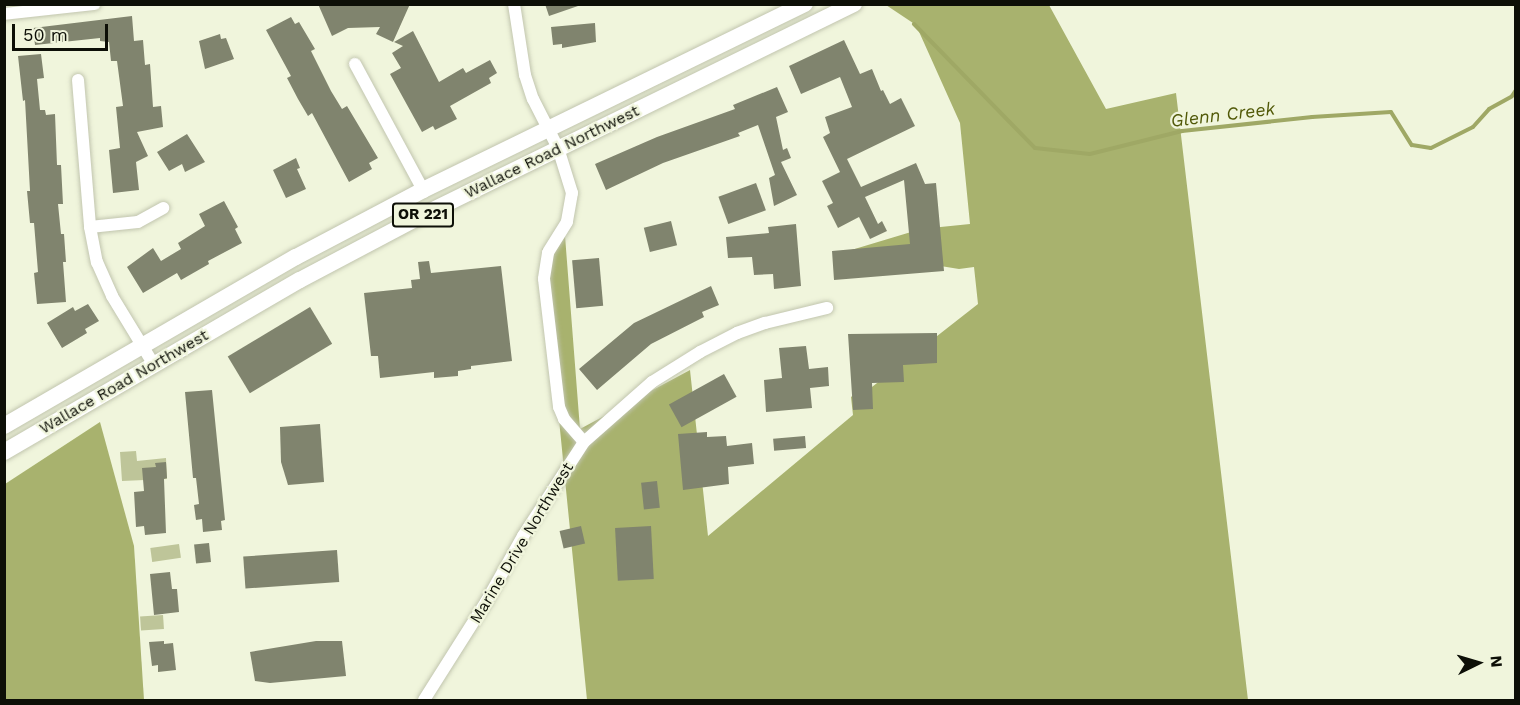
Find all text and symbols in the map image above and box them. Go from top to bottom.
scale bar [15,12,111,50]
text: 50 m [23,24,68,45]
water label: Glenn Creek [1170,98,1276,132]
street label: Wallace Road Northwest [461,101,643,203]
road number: OR 221 [392,203,454,227]
street label: Wallace Road Northwest [36,326,212,438]
street label: Marine Drive Northwest [466,459,578,627]
north arrow [1448,633,1508,693]
text: N [1486,655,1506,668]

